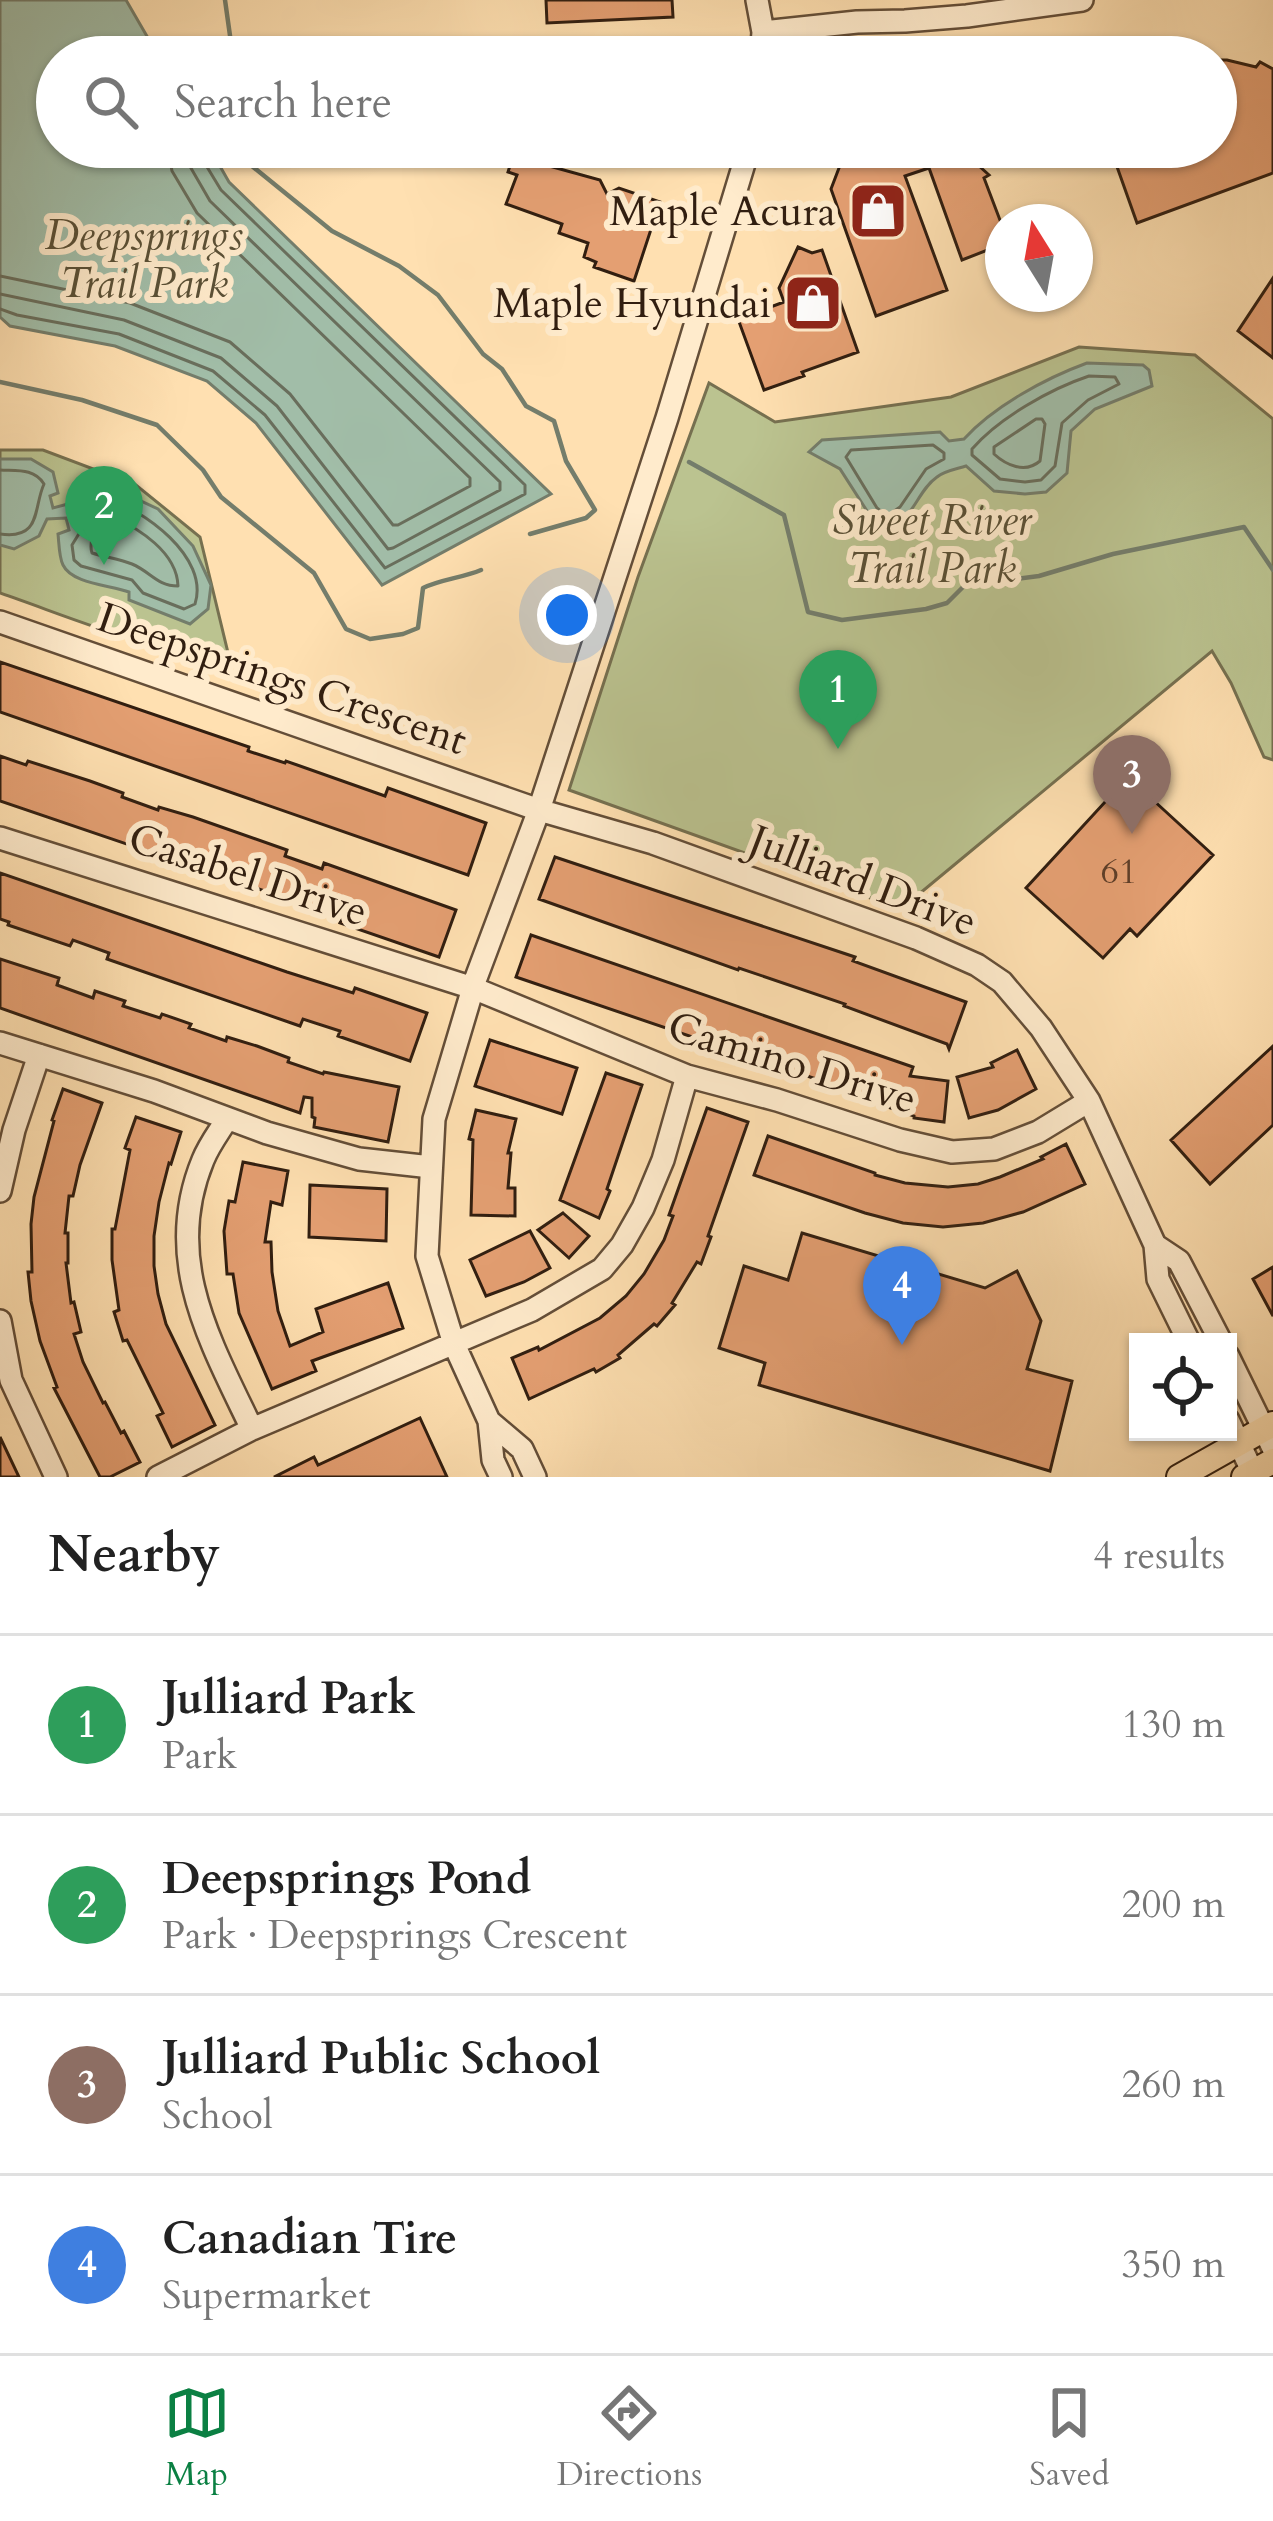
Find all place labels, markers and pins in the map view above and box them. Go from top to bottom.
shop icon: Maple Acura [847,180,909,242]
place label: Maple Acura [609,183,836,240]
shop icon: Maple Hyundai [782,272,844,334]
place label: Maple Hyundai [493,275,771,332]
pin: 2 [65,466,143,565]
pin: 1 [799,650,877,749]
pin: 3 [1093,735,1171,834]
pin: 4 [863,1246,941,1345]

